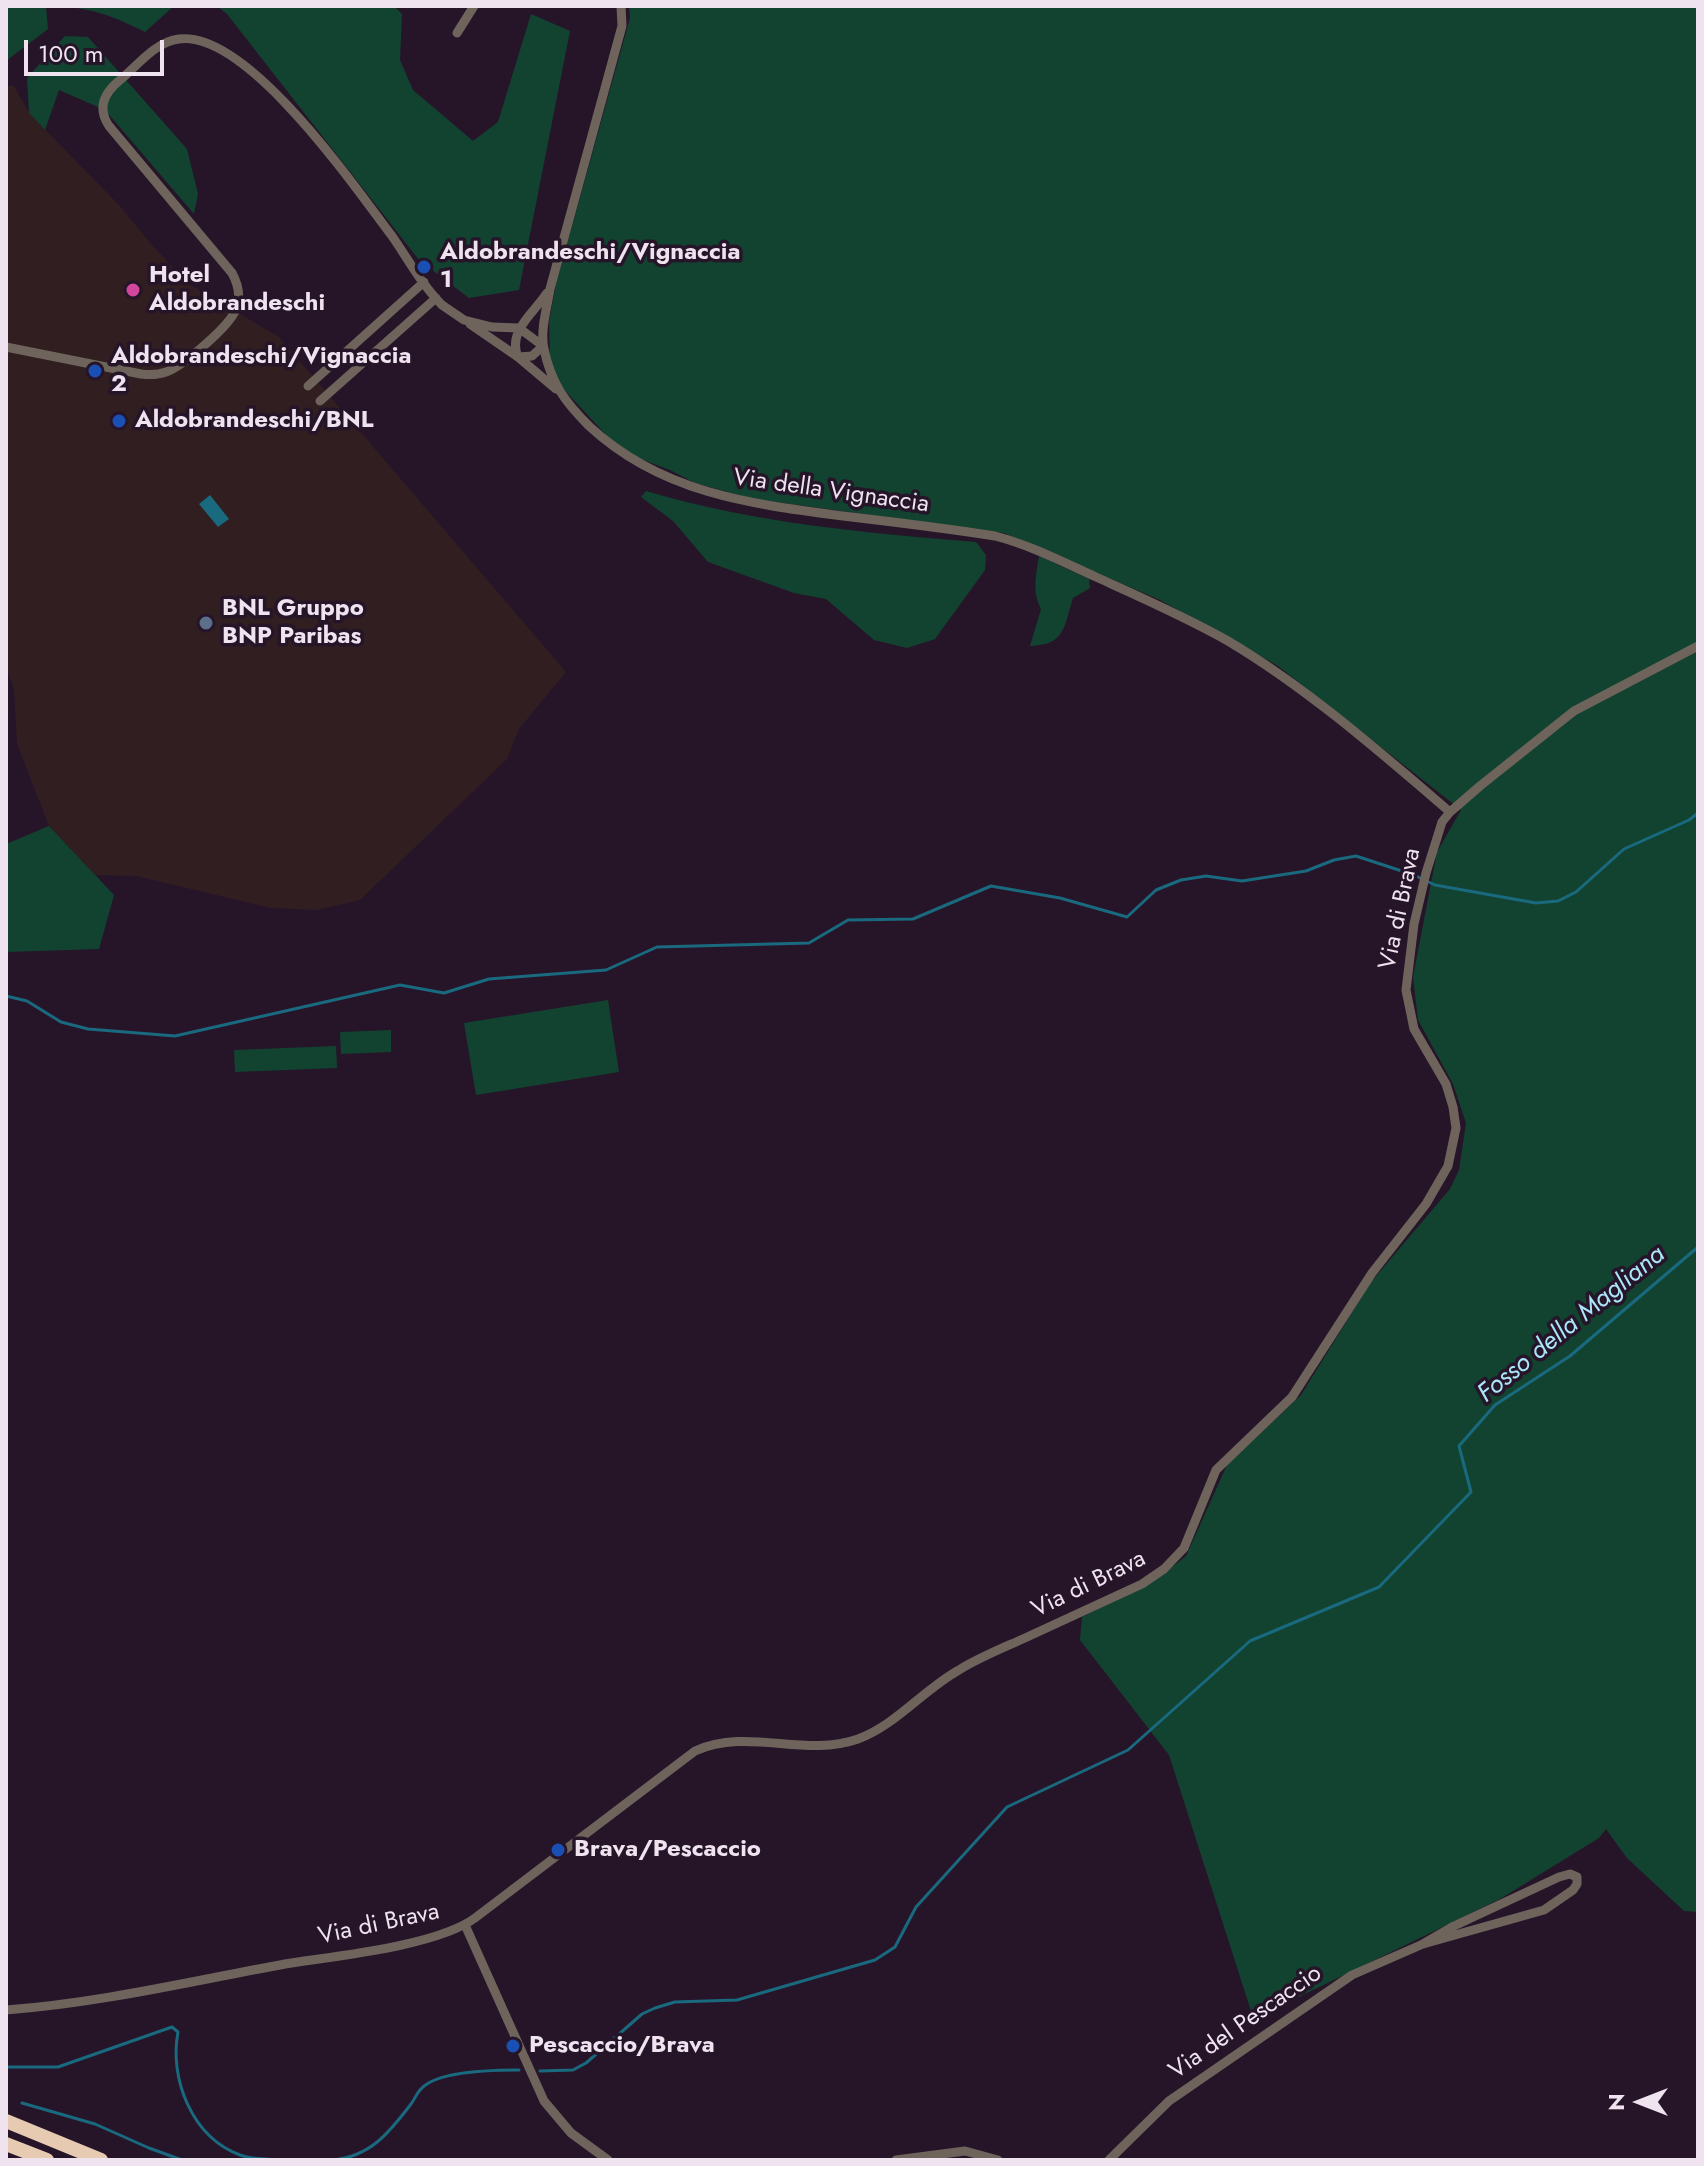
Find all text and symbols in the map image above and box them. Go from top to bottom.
scale bar [28,24,168,74]
text: 100 m [38,36,104,71]
place label: Aldobrandeschi/Vignaccia 1 [440,239,740,295]
marker: Aldobrandeschi/Vignaccia 1 [415,258,433,276]
place label: Hotel Aldobrandeschi [149,262,325,318]
marker: Hotel Aldobrandeschi [124,281,142,299]
place label: Aldobrandeschi/Vignaccia 2 [111,343,411,399]
marker: Aldobrandeschi/Vignaccia 2 [86,362,104,380]
place label: Aldobrandeschi/BNL [135,407,373,435]
marker: Aldobrandeschi/BNL [110,412,128,430]
street label: Via della Vignaccia [731,464,931,520]
place label: BNL Gruppo BNP Paribas [222,595,364,651]
marker: BNL Gruppo BNP Paribas [197,614,215,632]
street label: Via di Brava [1374,846,1428,972]
water label: Fosso della Magliana [1472,1240,1672,1410]
street label: Via di Brava [1027,1545,1151,1625]
place label: Brava/Pescaccio [574,1836,761,1864]
marker: Brava/Pescaccio [549,1841,567,1859]
street label: Via di Brava [316,1898,442,1952]
street label: Via del Pescaccio [1164,1960,1328,2086]
place label: Pescaccio/Brava [529,2032,715,2060]
marker: Pescaccio/Brava [504,2037,522,2055]
north arrow [1600,2062,1680,2142]
text: N [1600,2093,1632,2111]

